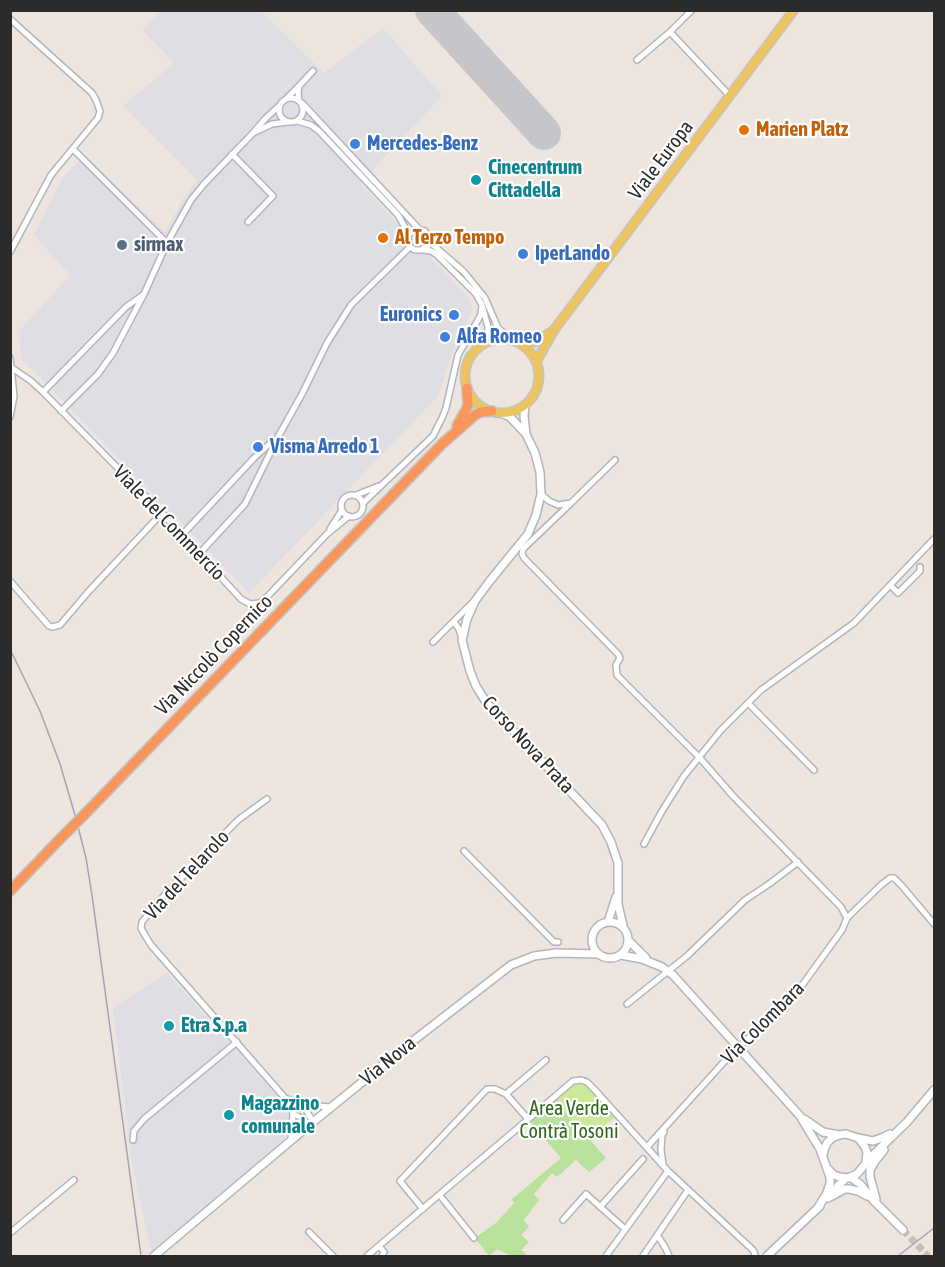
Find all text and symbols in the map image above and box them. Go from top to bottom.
street label: Viale Europa [623,116,699,204]
place label: Marien Platz [756,118,848,142]
marker: Marien Platz [737,123,751,137]
place label: Mercedes-Benz [367,132,478,156]
marker: Mercedes-Benz [348,137,362,151]
place label: Cinecentrum Cittadella [488,156,582,203]
marker: Cinecentrum Cittadella [469,173,483,187]
place label: Al Terzo Tempo [395,226,504,250]
marker: Al Terzo Tempo [376,231,390,245]
place label: sirmax [134,233,183,257]
marker: sirmax [115,238,129,252]
place label: IperLando [535,242,610,266]
marker: IperLando [516,247,530,261]
place label: Euronics [380,303,442,327]
marker: Euronics [447,308,461,322]
place label: Alfa Romeo [457,325,542,349]
marker: Alfa Romeo [438,330,452,344]
place label: Visma Arredo 1 [270,435,379,459]
marker: Visma Arredo 1 [251,440,265,454]
street label: Viale del Commercio [108,460,230,586]
street label: Via Niccolò Copernico [150,590,278,720]
street label: Corso Nova Prata [477,691,579,799]
street label: Via del Telarolo [139,825,235,925]
street label: Via Colombara [717,977,809,1069]
place label: Etra S.p.a [181,1014,247,1038]
marker: Etra S.p.a [162,1019,176,1033]
street label: Via Nova [355,1031,421,1091]
place label: Magazzino comunale [241,1092,319,1139]
park label: Area Verde Contrà Tosoni [519,1097,619,1144]
marker: Magazzino comunale [222,1108,236,1122]

